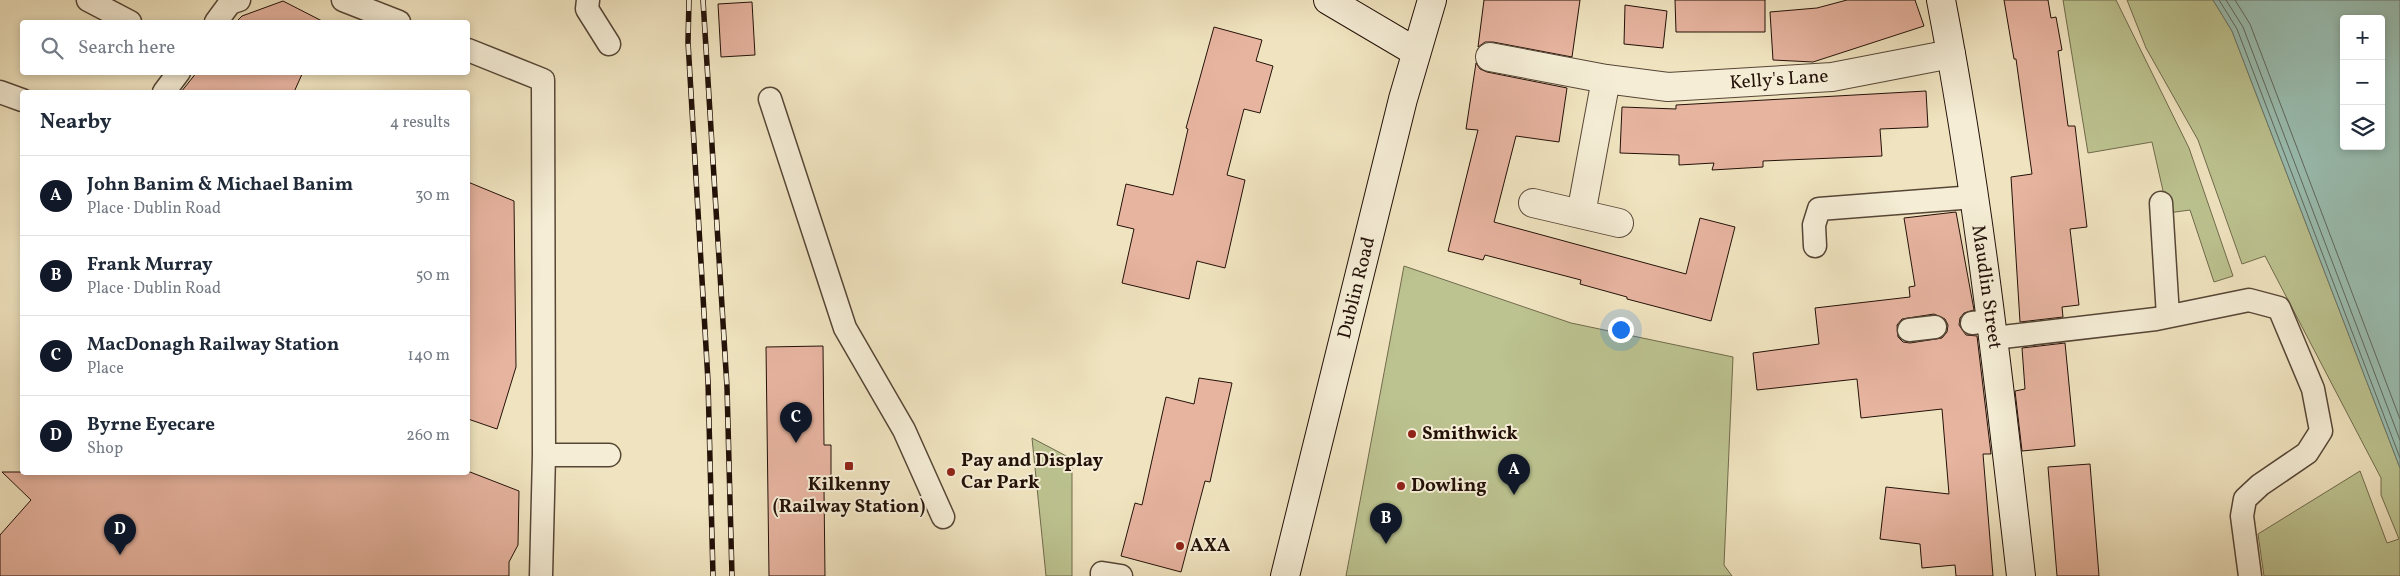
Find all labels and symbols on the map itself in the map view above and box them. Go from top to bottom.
street label: Kelly's Lane [1729,64,1829,96]
street label: Maudlin Street [1964,223,2008,351]
street label: Dublin Road [1332,234,1382,342]
your location [1608,317,1634,343]
pin: C [780,402,812,443]
place label: Smithwick [1422,421,1518,447]
marker: Smithwick [1406,428,1418,440]
place label: Pay and Display Car Park [961,448,1104,496]
pin: A [1498,454,1530,495]
marker: Kilkenny (Railway Station) [843,460,855,472]
marker: Pay and Display Car Park [945,466,957,478]
place label: Kilkenny (Railway Station) [773,472,925,520]
place label: Dowling [1411,473,1487,499]
marker: Dowling [1395,480,1407,492]
pin: B [1370,503,1402,544]
pin: D [104,514,136,555]
place label: AXA [1190,533,1231,559]
marker: AXA [1174,540,1186,552]

